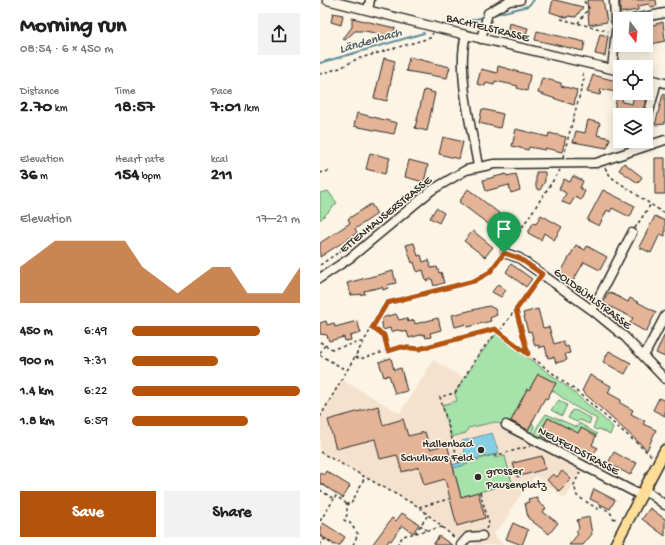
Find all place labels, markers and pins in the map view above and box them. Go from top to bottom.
pin [487,212,521,253]
place label: Hallenbad Schulhaus Feld [401,438,474,466]
marker: Hallenbad Schulhaus Feld [476,445,486,455]
place label: grosser Pausenplatz [485,465,547,493]
marker: grosser Pausenplatz [473,472,483,482]

